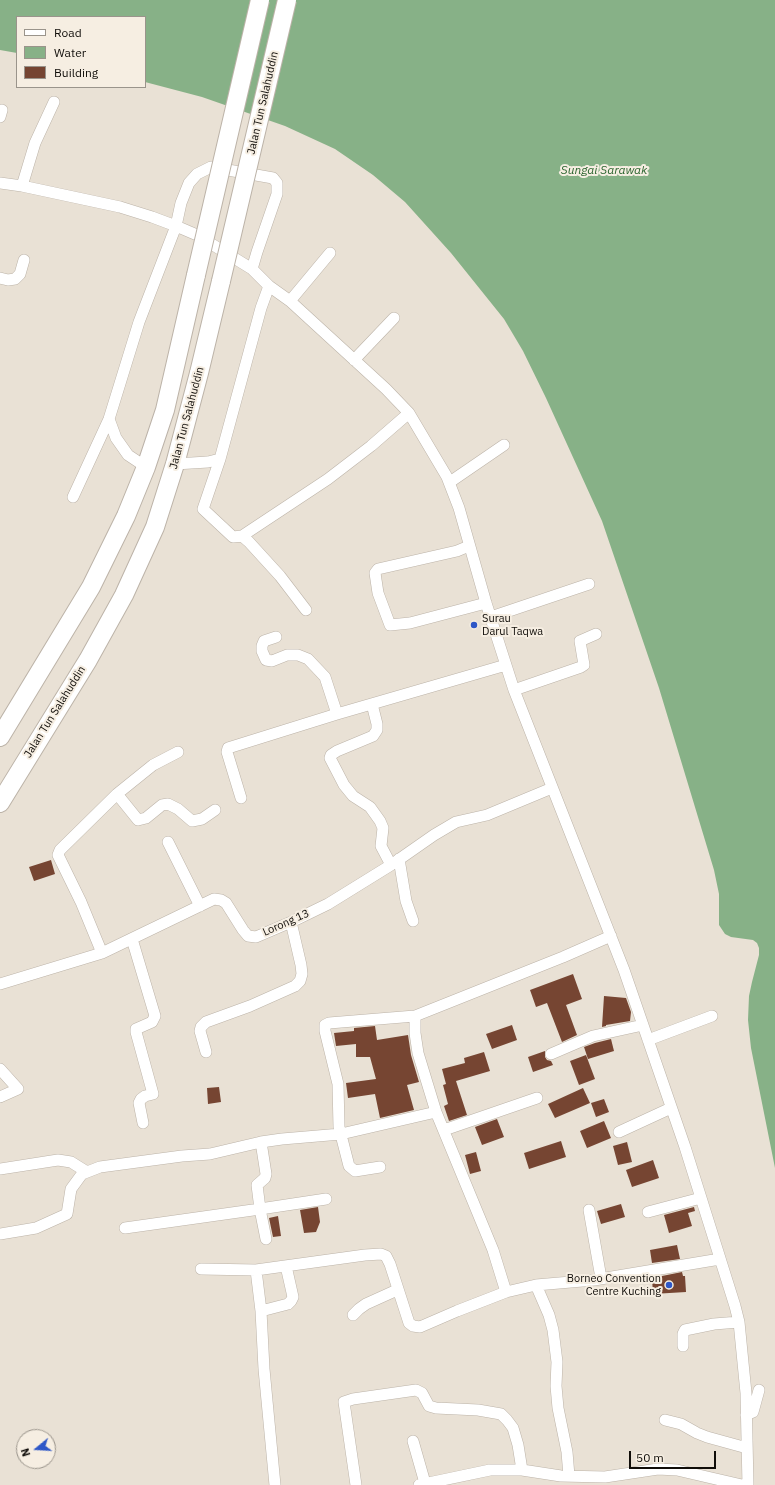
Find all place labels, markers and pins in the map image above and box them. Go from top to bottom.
place label: Surau Darul Taqwa [482,612,543,638]
marker: Surau Darul Taqwa [469,620,479,630]
place label: Borneo Convention Centre Kuching [567,1272,661,1298]
marker: Borneo Convention Centre Kuching [664,1280,674,1290]

